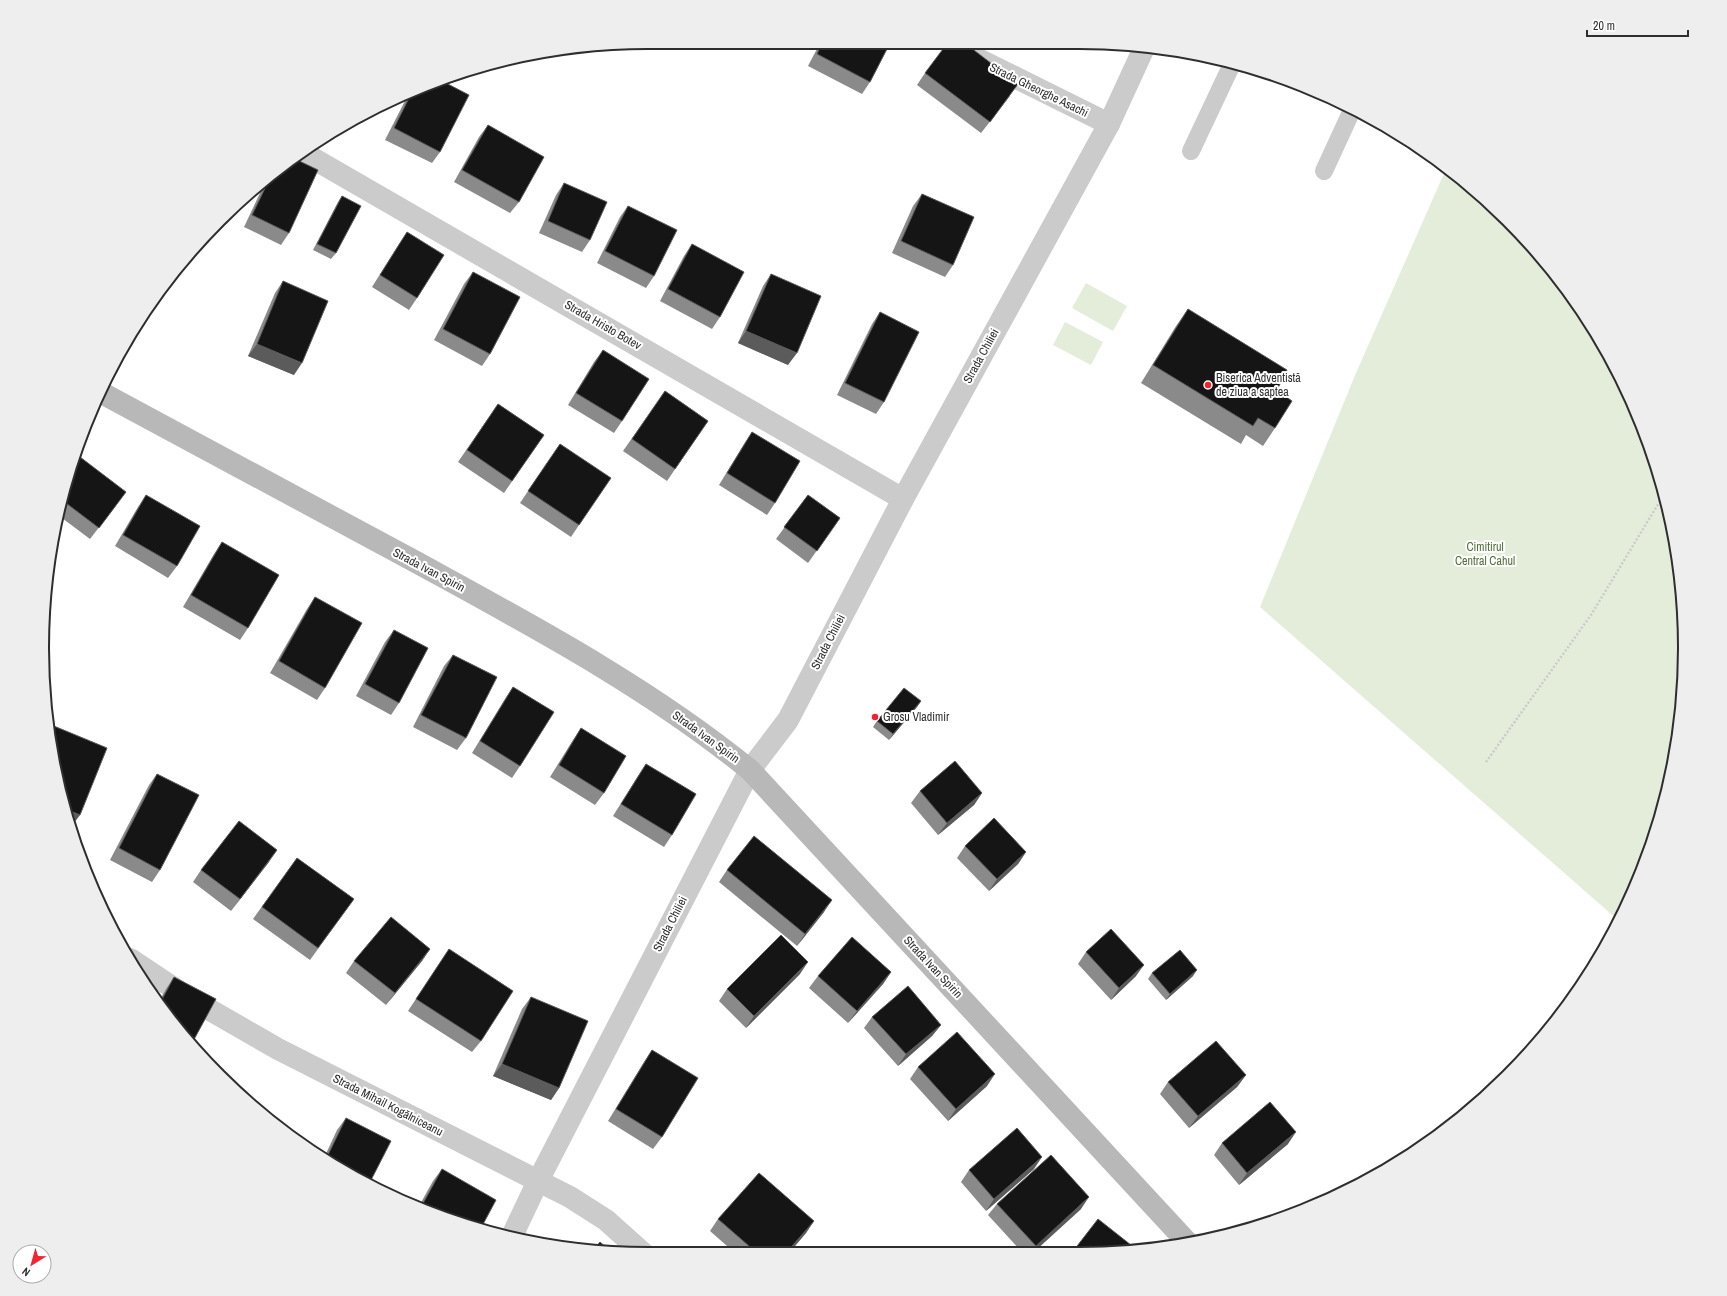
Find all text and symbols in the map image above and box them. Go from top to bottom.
scale bar [1587,12,1688,38]
text: 20 m [1593,18,1615,34]
street label: Strada Gheorghe Asachi [987,59,1091,121]
street label: Strada Hristo Botev [562,297,644,353]
street label: Strada Chiliei [959,326,1003,386]
place label: Biserica Adventistă de ziua a saptea [1216,370,1301,400]
marker: Biserica Adventistă de ziua a saptea [1203,380,1213,390]
park label: Cimitirul Central Cahul [1455,539,1515,569]
street label: Strada Ivan Spirin [390,544,468,596]
street label: Strada Chiliei [807,612,849,672]
street label: Strada Ivan Spirin [669,707,743,767]
place label: Grosu Vladimir [883,709,950,725]
marker: Grosu Vladimir [870,712,880,722]
street label: Strada Chiliei [649,894,691,954]
street label: Strada Ivan Spirin [900,933,966,1001]
street label: Strada Mihail Kogălniceanu [330,1070,446,1140]
north arrow [12,1244,52,1284]
text: N [19,1264,33,1280]

